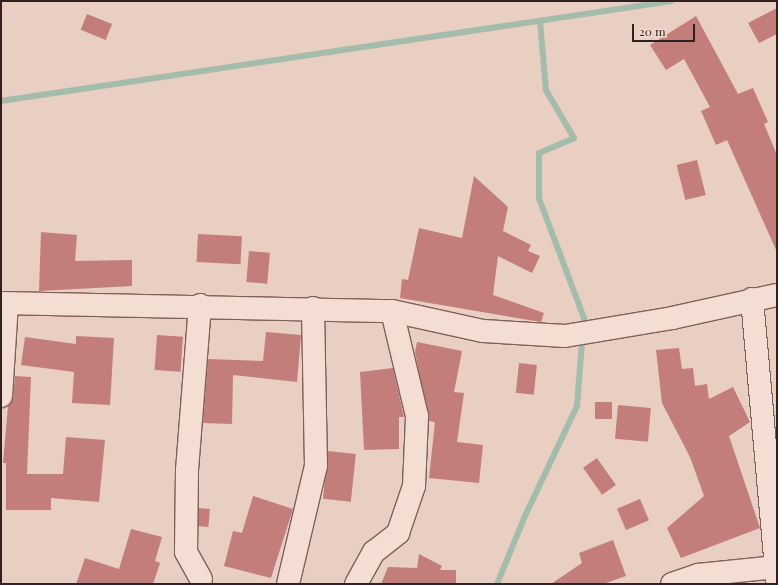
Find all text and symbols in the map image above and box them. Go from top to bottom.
scale bar [634,16,697,42]
text: 20 m [639,23,666,39]

